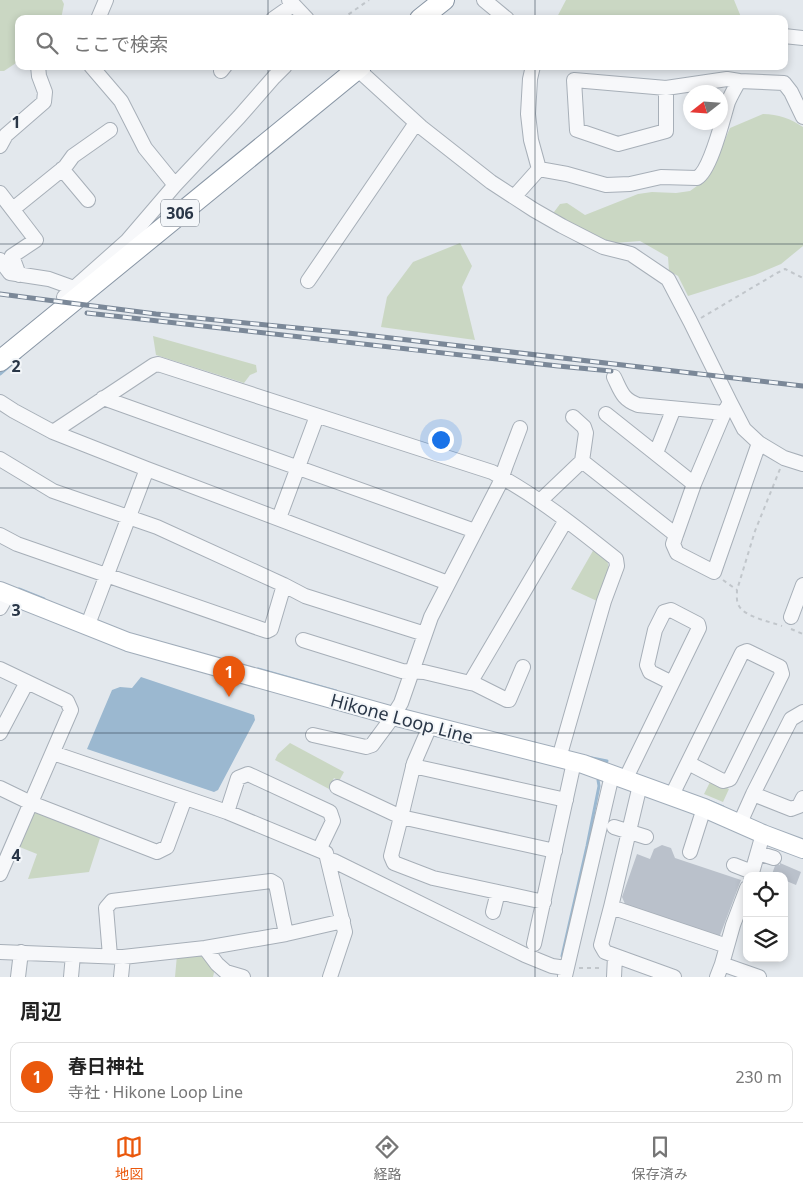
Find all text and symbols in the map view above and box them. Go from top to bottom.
search box [15,15,788,70]
icon: search [33,29,61,57]
text: ここで検索 [73,31,168,57]
north arrow [683,85,728,130]
text: 1 [11,111,21,133]
road number: 306 [161,200,199,227]
text: 2 [11,355,21,377]
your location [428,427,454,453]
text: 3 [11,599,21,621]
pin: 1 [213,656,245,697]
street label: Hikone Loop Line [328,687,476,749]
text: 4 [11,844,21,866]
map controls [743,872,788,962]
button: locate [743,872,788,917]
button: layers [743,917,788,962]
text: 周辺 [20,997,62,1025]
text: 春日神社 [68,1053,144,1079]
text: 1 [32,1066,42,1088]
text: 230 m [735,1066,782,1088]
text: 寺社 · Hikone Loop Line [68,1081,243,1103]
tab: 地図 [115,1133,143,1183]
tab: 経路 [373,1133,401,1183]
tab: 保存済み [632,1133,688,1183]

